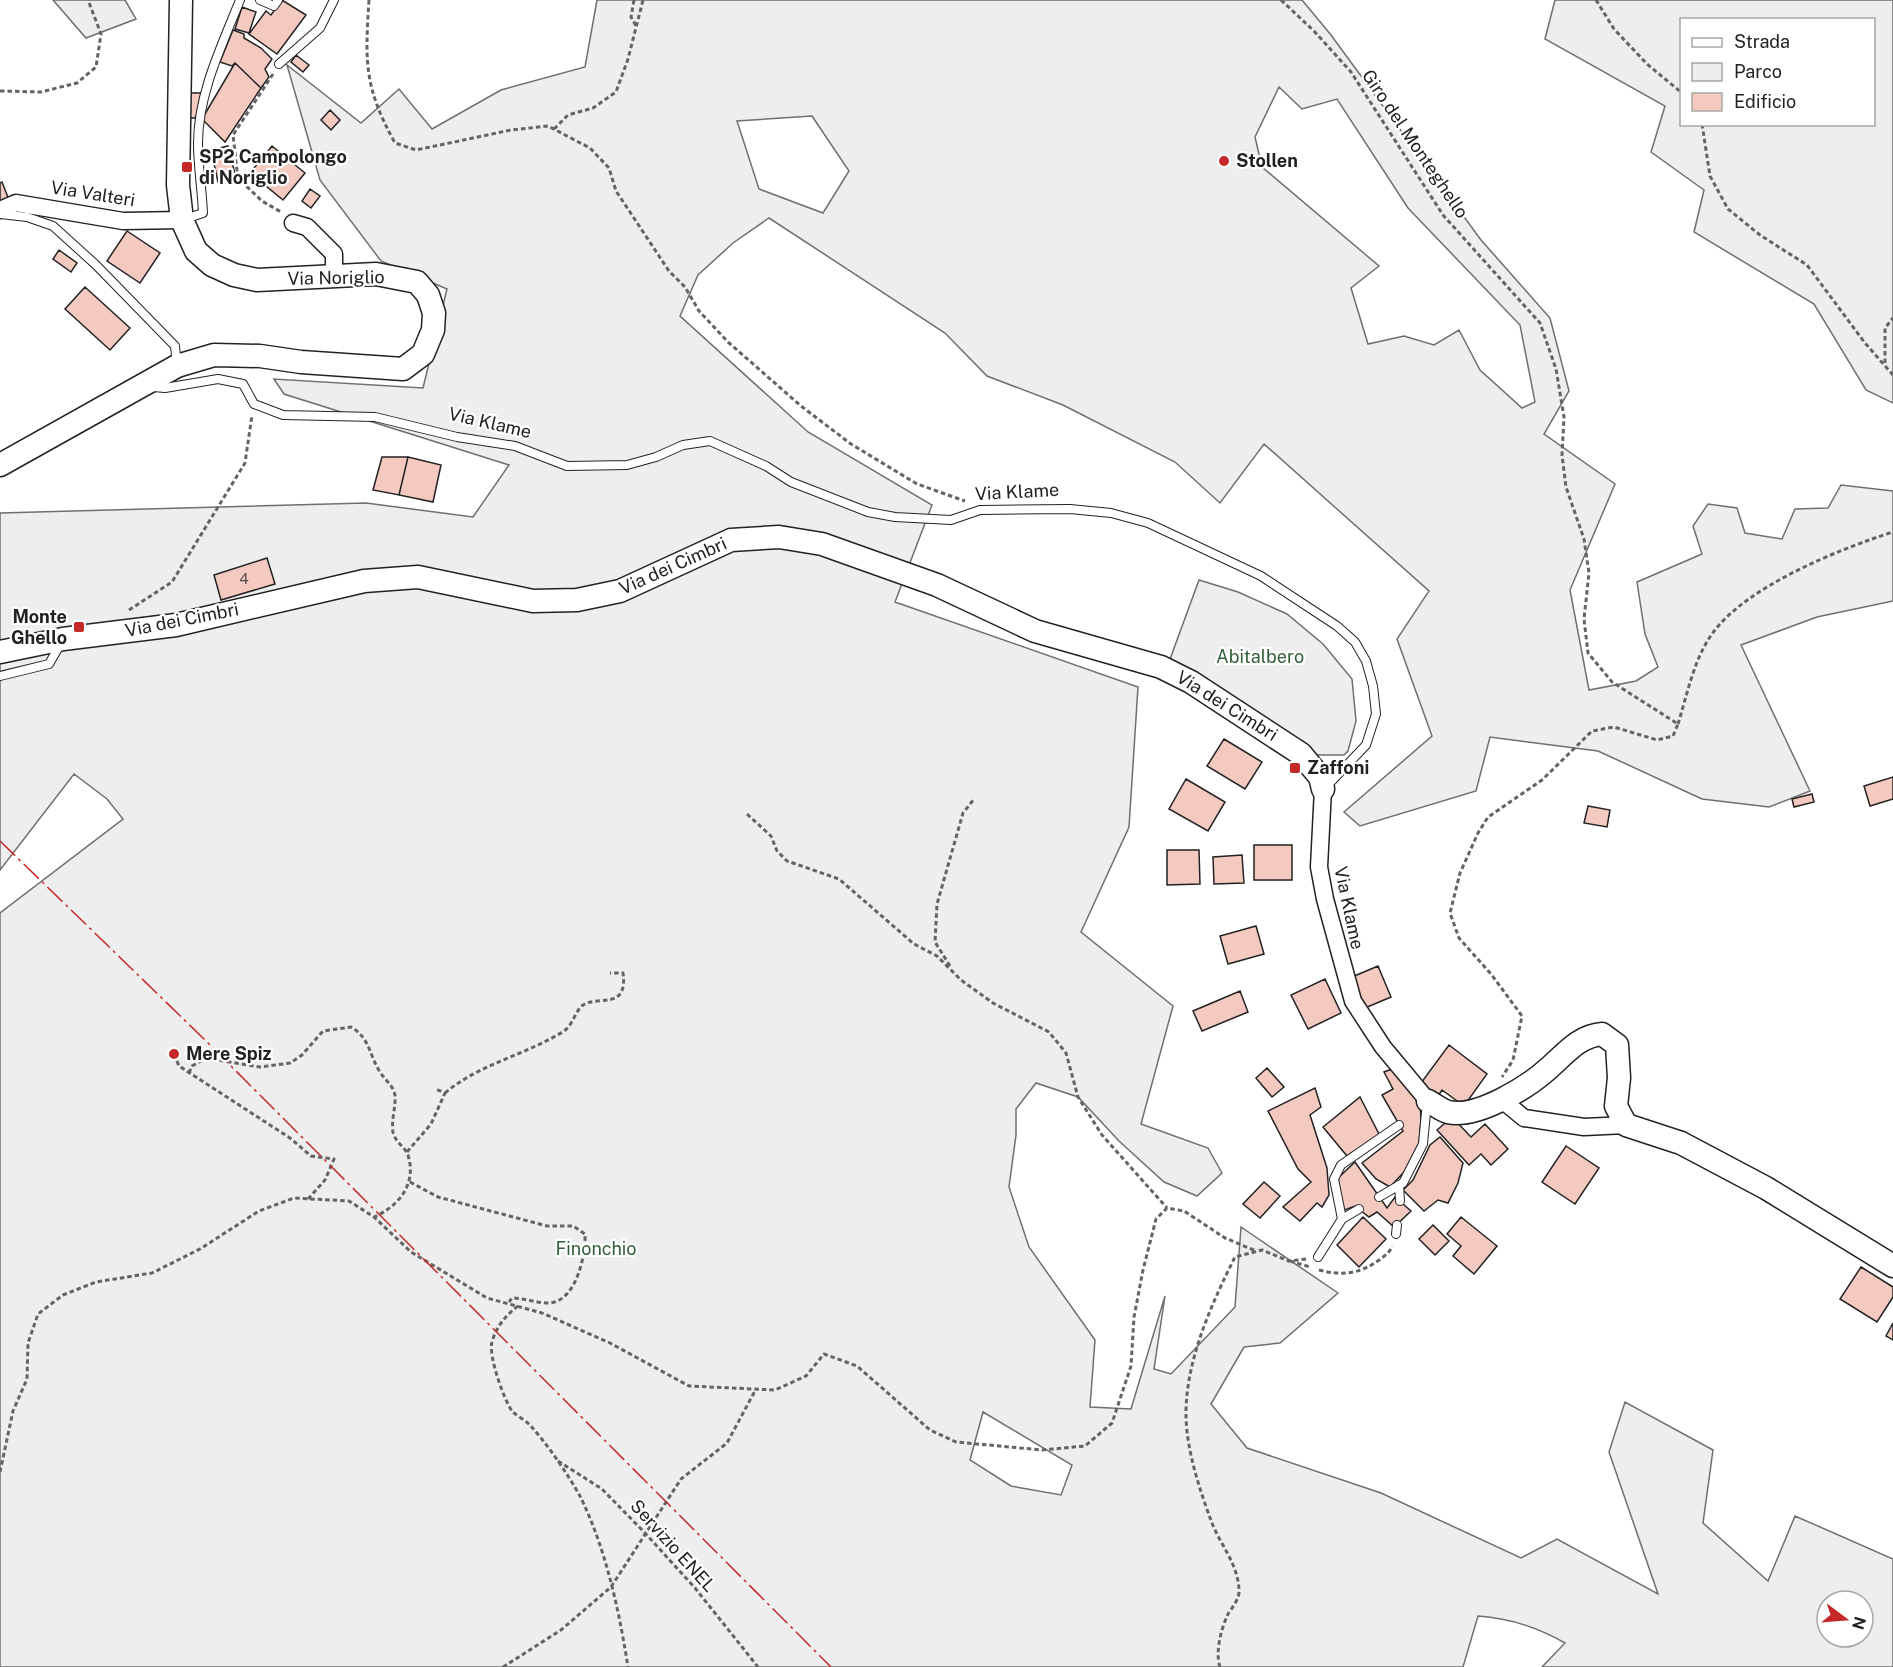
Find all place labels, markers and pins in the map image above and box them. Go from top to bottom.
place label: SP2 Campolongo di Noriglio [199,146,347,188]
place label: Stollen [1236,150,1298,171]
marker: Stollen [1217,154,1231,168]
marker: SP2 Campolongo di Noriglio [180,160,194,174]
place label: Monte Ghello [11,606,67,648]
marker: Monte Ghello [72,620,86,634]
place label: Zaffoni [1307,757,1369,778]
marker: Zaffoni [1288,761,1302,775]
place label: Mere Spiz [186,1043,272,1064]
marker: Mere Spiz [167,1047,181,1061]

